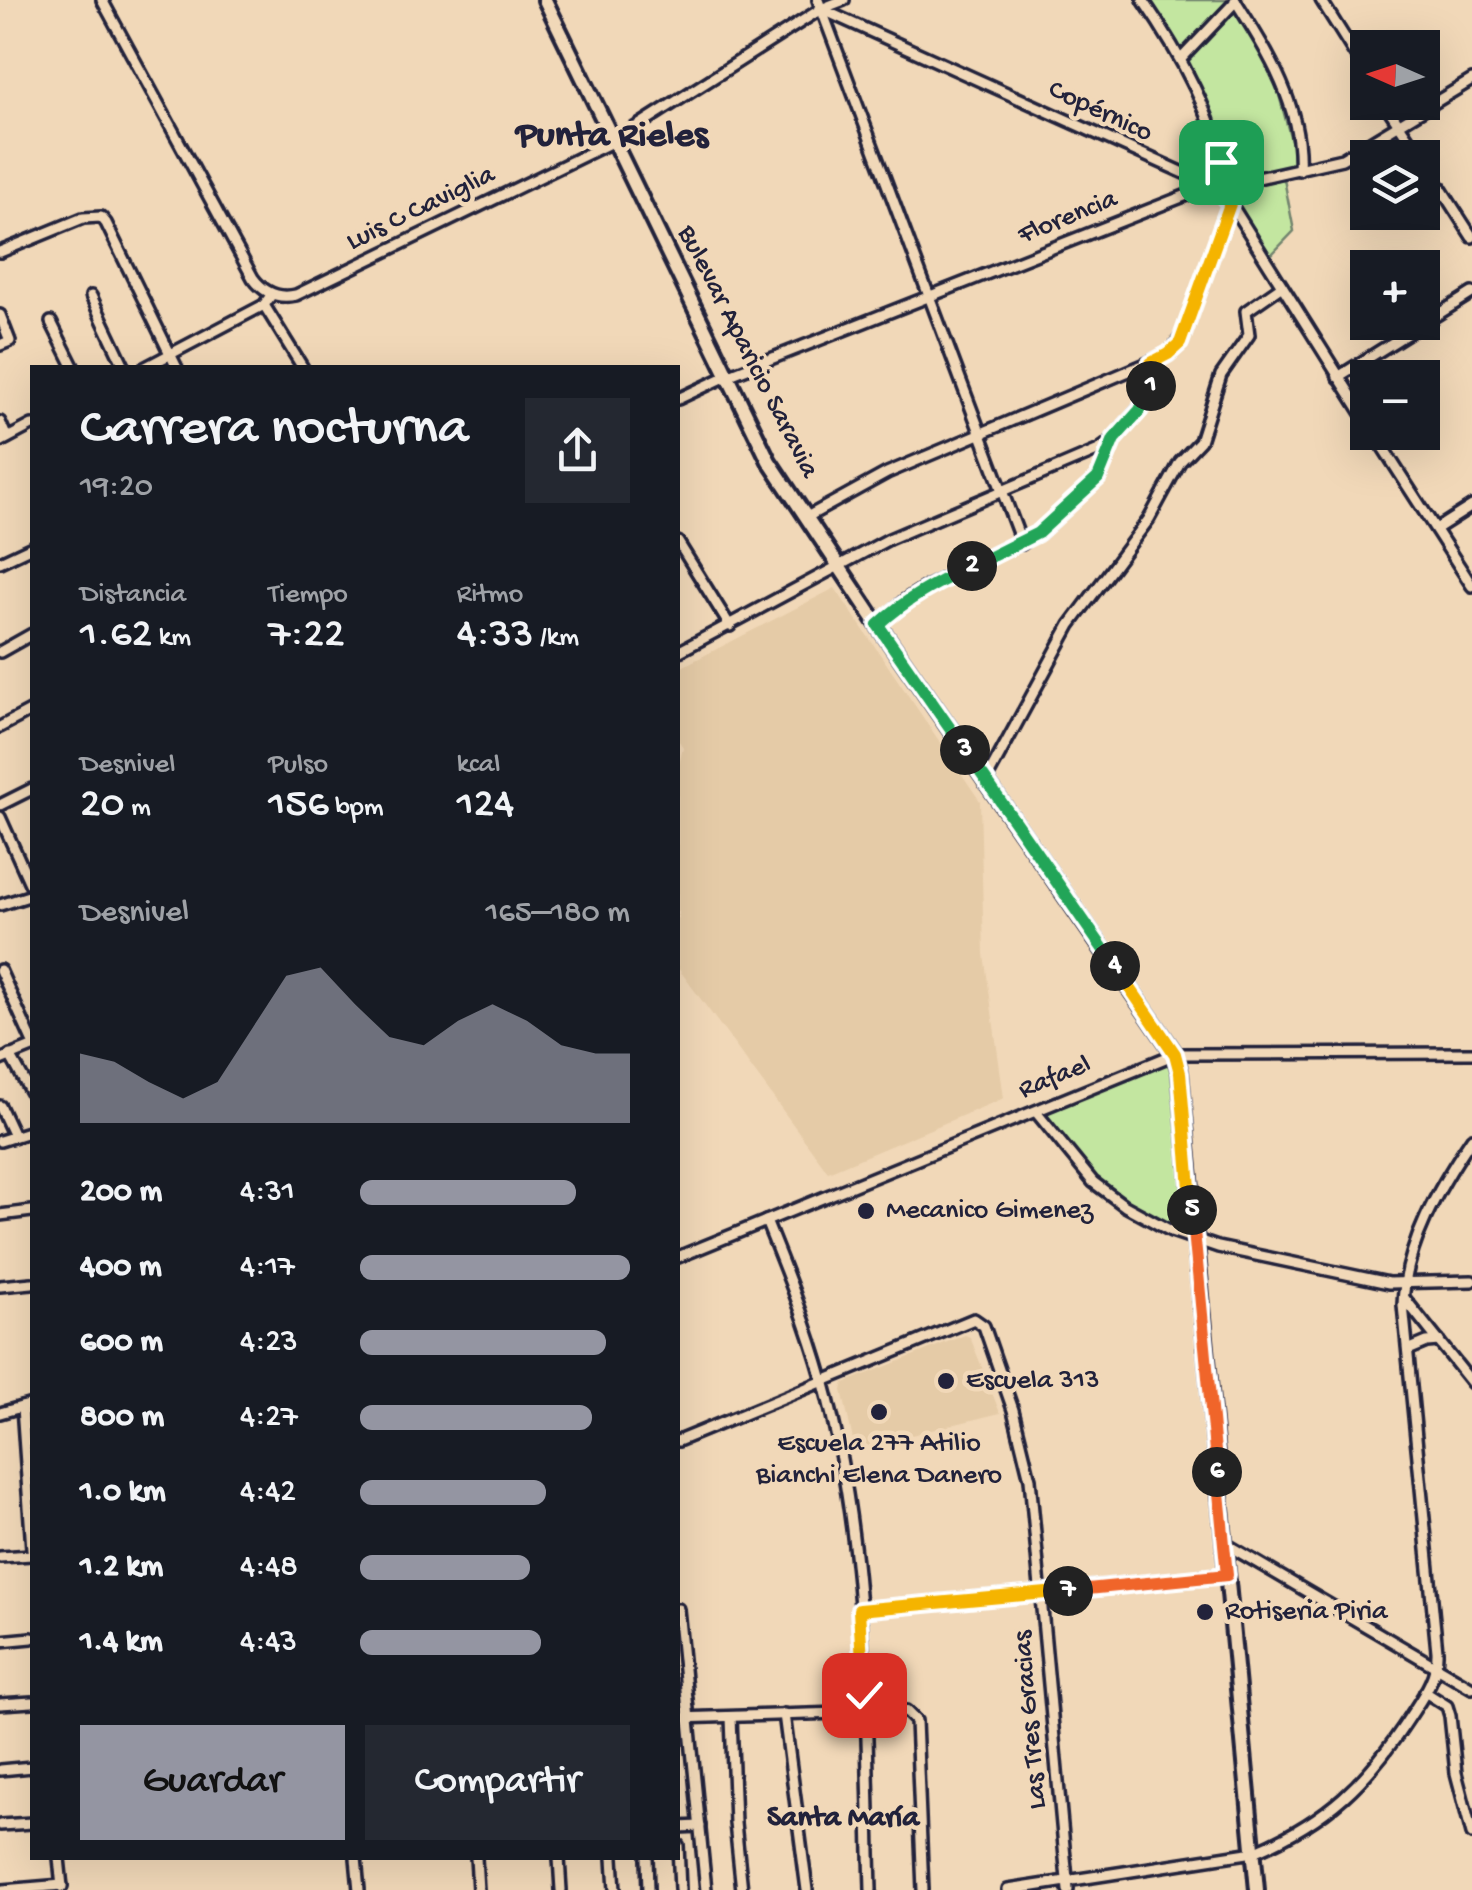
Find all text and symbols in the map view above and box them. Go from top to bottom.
north arrow [1350,30,1440,120]
map controls [1350,30,1440,450]
street label: Copérnico [1043,74,1157,150]
district label: Punta Rieles [514,115,710,159]
pin [1179,120,1264,205]
icon: arrive [1194,135,1249,190]
button: layers [1350,140,1440,230]
street label: Luis C Caviglia [341,158,502,259]
street label: Florencia [1013,183,1124,253]
street label: Bulevar Aparicio Saravia [669,219,826,485]
button: + [1350,250,1440,340]
button: − [1350,360,1440,450]
pin: 1 [1126,361,1176,411]
text: 1 [1145,369,1157,402]
button: share [525,398,630,503]
text: Carrera nocturna [80,399,468,463]
text: 19:20 [80,469,153,507]
pin: 2 [947,541,997,591]
text: 2 [965,549,979,582]
text: Distancia [80,579,186,612]
text: Tiempo [268,579,348,612]
text: Ritmo [457,579,523,612]
text: 1.62 [80,612,152,661]
text: 7:22 [268,612,345,661]
text: 4:33 [457,612,533,661]
text: km [152,622,191,655]
text: /km [533,622,579,655]
pin: 3 [940,725,990,775]
text: 3 [958,733,972,766]
text: Desnivel [80,749,175,782]
text: Pulso [268,749,328,782]
text: kcal [457,749,500,782]
text: 20 [80,782,124,831]
text: 156 [268,782,329,831]
text: 124 [457,782,514,831]
text: m [124,792,151,825]
text: bpm [329,792,384,825]
text: Desnivel [80,895,189,933]
text: 165–180 m [486,895,630,933]
pin: 4 [1090,941,1140,991]
text: 4 [1108,949,1122,982]
street label: Rafael [1014,1049,1096,1107]
text: 200 m [80,1174,162,1212]
text: 4:31 [240,1174,295,1212]
pin: 5 [1167,1185,1217,1235]
text: 5 [1185,1193,1199,1226]
place label: Mecanico Gimenez [886,1195,1095,1228]
marker: Mecanico Gimenez [855,1200,877,1222]
text: 400 m [80,1249,162,1287]
text: 4:17 [240,1249,295,1287]
text: 600 m [80,1324,163,1362]
text: 4:23 [240,1324,297,1362]
place label: Escuela 313 [966,1365,1100,1398]
marker: Escuela 313 [935,1370,957,1392]
text: 800 m [80,1399,164,1437]
text: 4:27 [240,1399,298,1437]
marker: Escuela 277 Atilio Bianchi Elena Danero [868,1401,890,1423]
place label: Escuela 277 Atilio Bianchi Elena Danero [755,1428,1002,1493]
pin: 6 [1192,1447,1242,1497]
text: 6 [1210,1455,1224,1488]
text: 1.0 km [80,1474,166,1512]
text: 4:42 [240,1474,296,1512]
text: 1.2 km [80,1549,163,1587]
text: 4:48 [240,1549,298,1587]
pin: 7 [1043,1566,1093,1616]
text: 7 [1061,1574,1075,1607]
place label: Rotiseria Piria [1225,1596,1389,1629]
marker: Rotiseria Piria [1194,1601,1216,1623]
text: 1.4 km [80,1624,163,1662]
text: 4:43 [240,1624,297,1662]
street label: Las Tres Gracias [1007,1629,1055,1811]
pin [822,1653,907,1738]
icon: check [837,1668,892,1723]
button: Guardar [80,1725,345,1840]
button: Compartir [365,1725,630,1840]
district label: Santa María [767,1802,920,1837]

